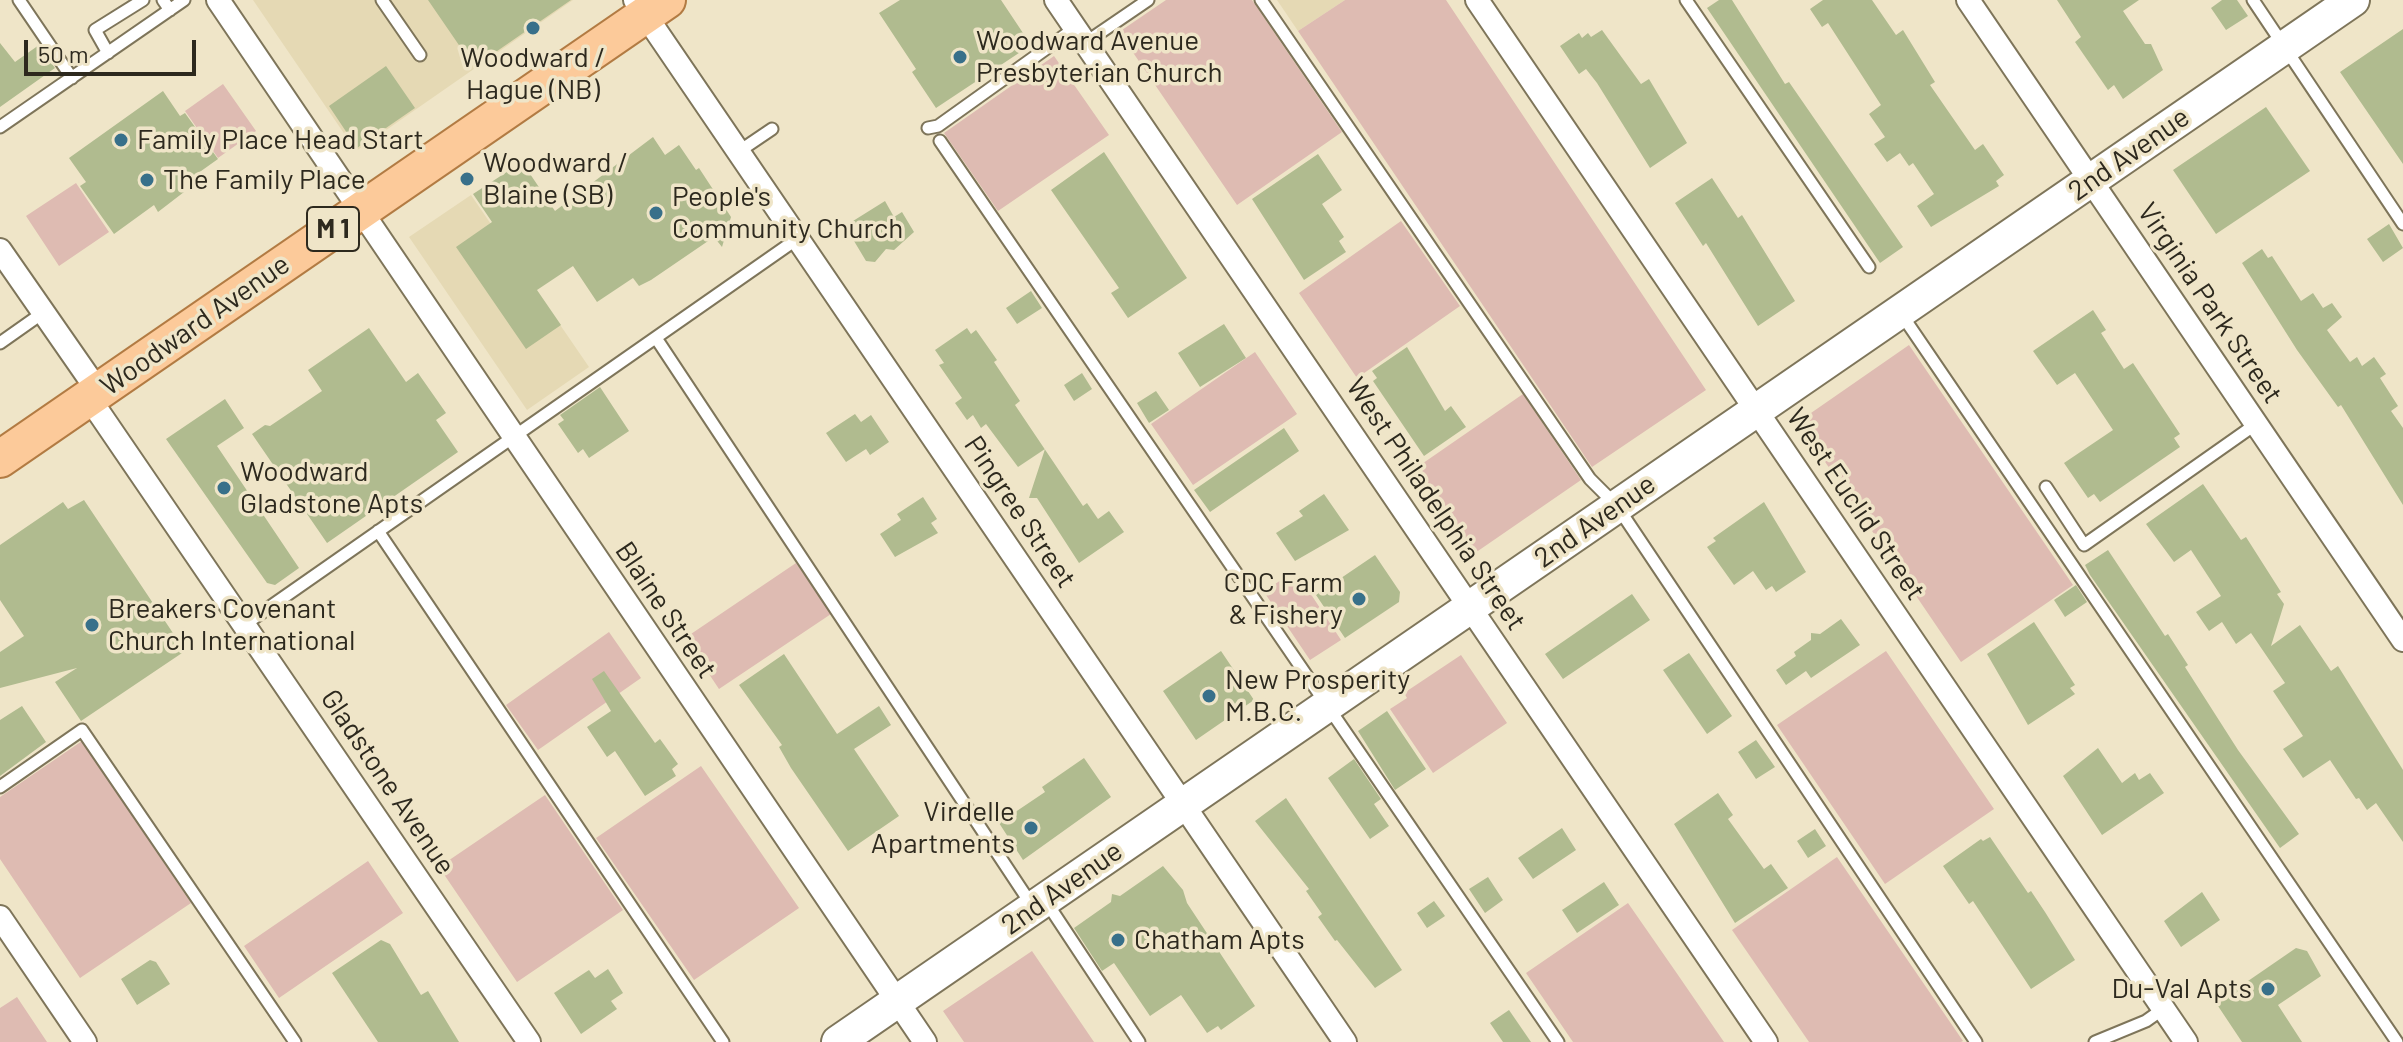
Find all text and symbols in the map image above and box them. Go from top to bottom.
marker: Woodward / Hague (NB) [524,19,542,37]
scale bar [28,24,200,74]
place label: Woodward Avenue Presbyterian Church [976,24,1223,90]
text: 50 m [38,39,89,68]
place label: Woodward / Hague (NB) [460,41,606,107]
marker: Woodward Avenue Presbyterian Church [951,48,969,66]
street label: 2nd Avenue [2062,100,2196,208]
place label: Family Place Head Start [137,123,424,157]
marker: Family Place Head Start [112,131,130,149]
place label: Woodward / Blaine (SB) [483,146,628,212]
place label: The Family Place [163,163,366,197]
marker: Woodward / Blaine (SB) [458,170,476,188]
marker: The Family Place [138,171,156,189]
place label: People's Community Church [672,180,903,246]
street label: Virginia Park Street [2130,196,2290,410]
marker: People's Community Church [647,204,665,222]
road number: M 1 [307,207,359,251]
street label: Woodward Avenue [94,247,296,403]
street label: West Philadelphia Street [1339,371,1533,637]
street label: West Euclid Street [1779,402,1933,606]
street label: Pingree Street [957,430,1083,594]
place label: Woodward Gladstone Apts [240,455,423,521]
street label: 2nd Avenue [1528,467,1662,575]
marker: Woodward Gladstone Apts [215,479,233,497]
street label: Blaine Street [608,535,724,685]
place label: CDC Farm & Fishery [1223,566,1343,632]
marker: CDC Farm & Fishery [1350,590,1368,608]
place label: Breakers Covenant Church International [108,592,355,658]
marker: Breakers Covenant Church International [83,616,101,634]
place label: New Prosperity M.B.C. [1225,663,1410,729]
street label: Gladstone Avenue [314,683,462,881]
marker: New Prosperity M.B.C. [1200,687,1218,705]
place label: Virdelle Apartments [871,795,1015,861]
marker: Virdelle Apartments [1022,819,1040,837]
street label: 2nd Avenue [995,834,1129,942]
place label: Chatham Apts [1134,923,1305,957]
marker: Chatham Apts [1109,931,1127,949]
place label: Du-Val Apts [2111,972,2252,1006]
marker: Du-Val Apts [2259,980,2277,998]

